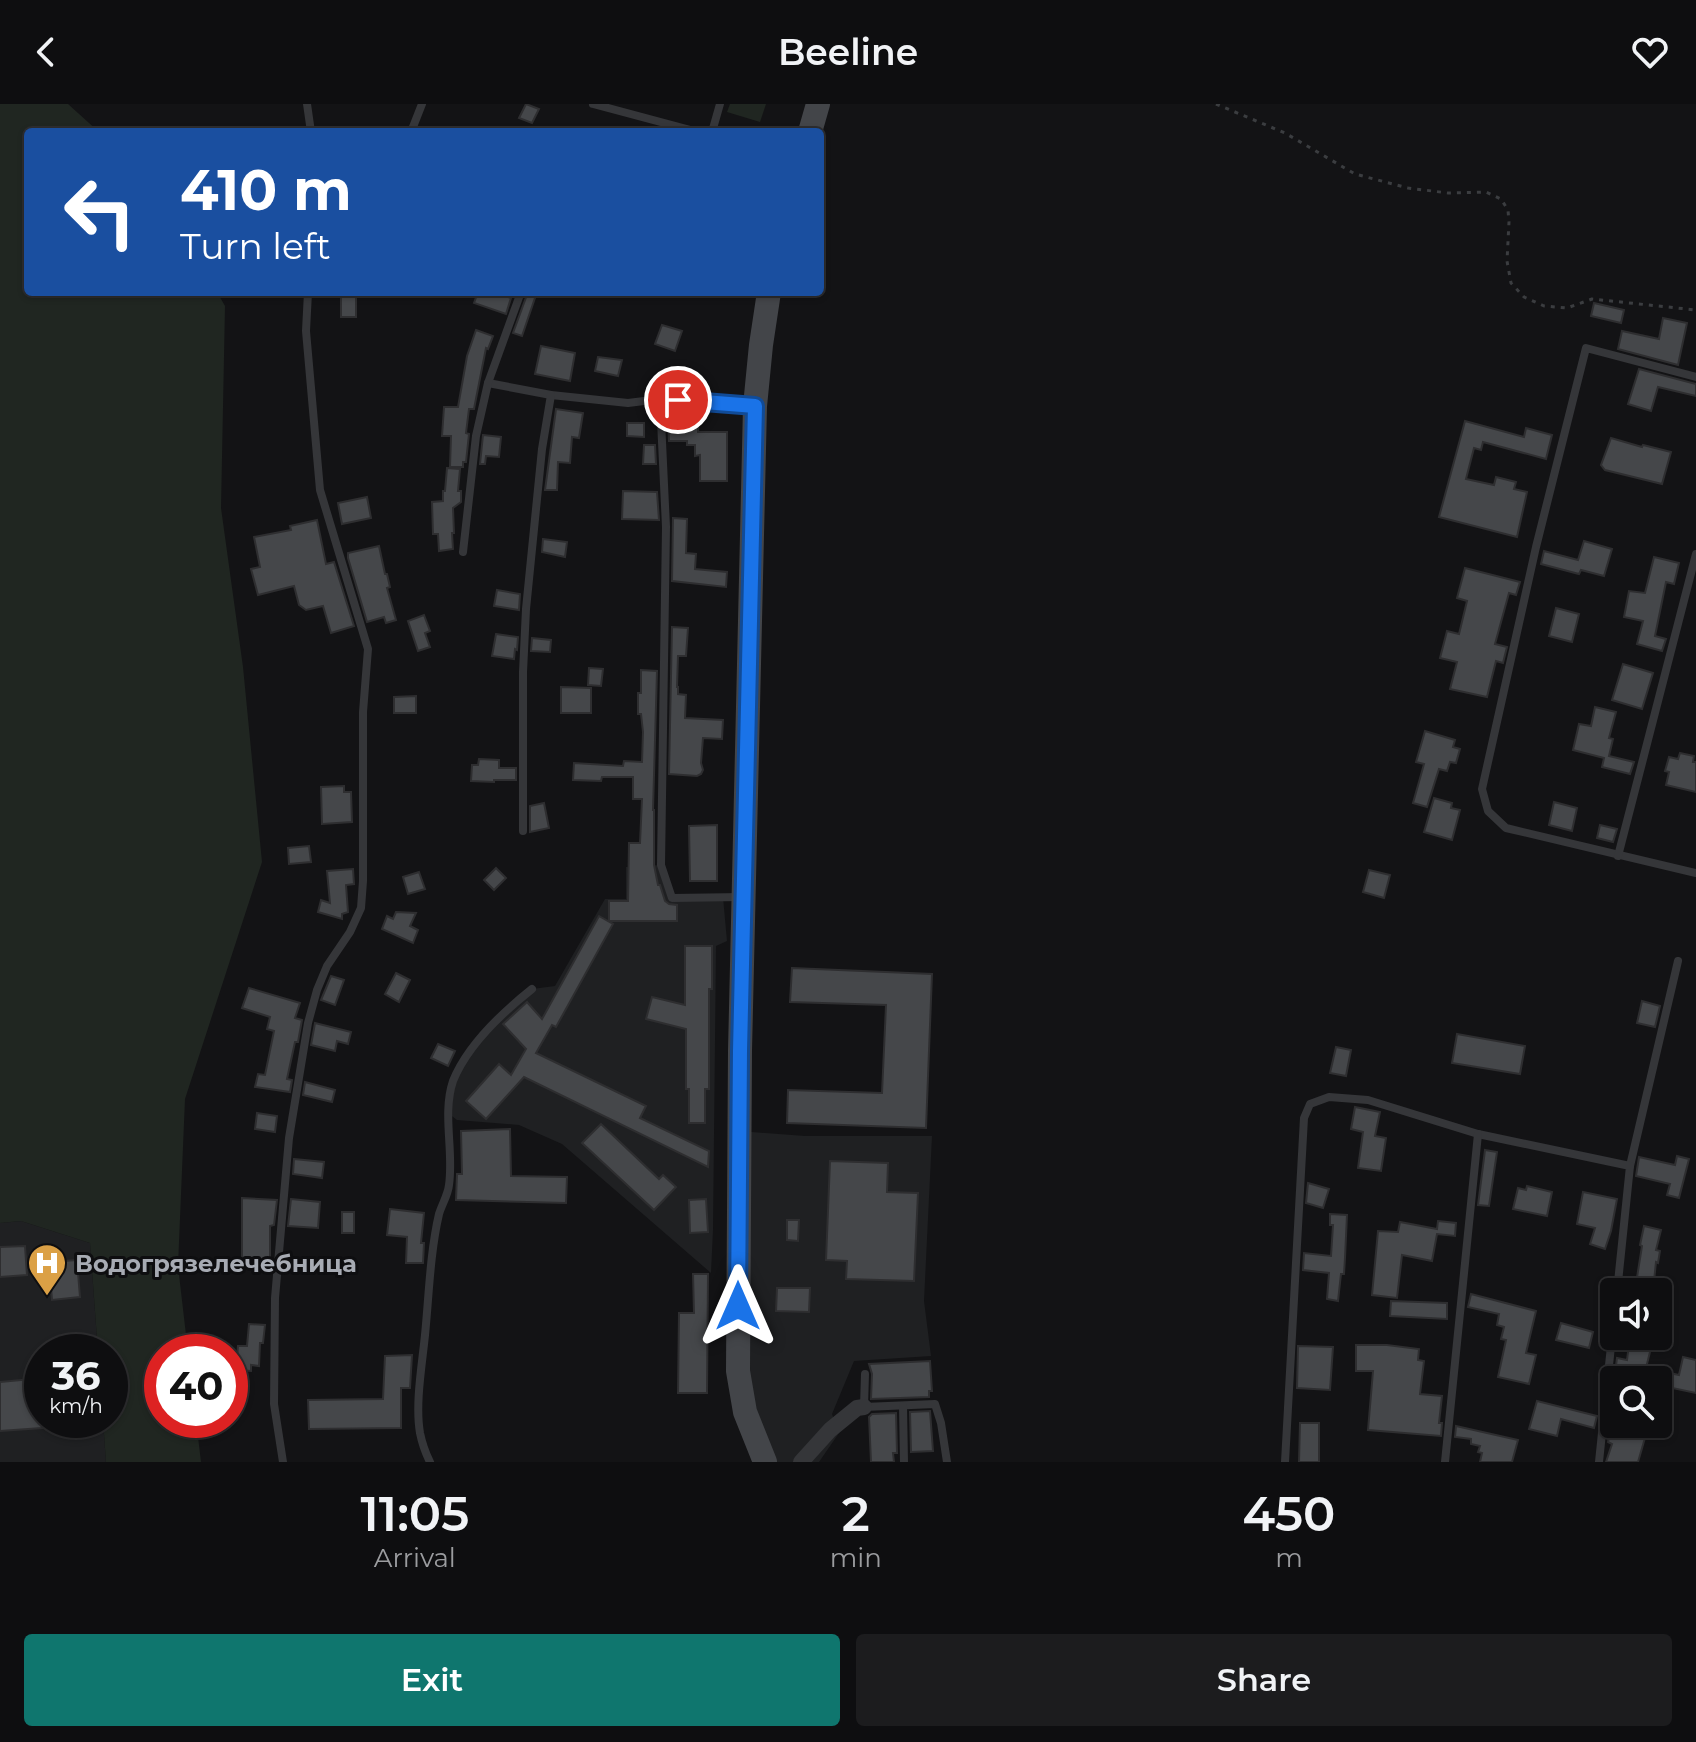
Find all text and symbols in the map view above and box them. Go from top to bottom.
icon: back [24,30,68,74]
text: Beeline [778,30,918,74]
icon: heart [1628,30,1672,74]
text: 410 m [180,156,352,224]
icon: left [48,160,152,264]
text: Turn left [180,224,331,268]
pin [644,366,712,434]
icon: arrive [656,378,700,422]
hospital icon: Водогрязелечебница [26,1242,68,1297]
place label: Водогрязелечебница [75,1249,357,1278]
position arrow [696,1264,780,1348]
map controls [1600,1278,1672,1438]
button: sound [1600,1278,1672,1350]
speed limit sign: 40 [144,1334,248,1438]
text: 36 [51,1351,101,1400]
button: search [1600,1366,1672,1438]
text: km/h [49,1394,103,1418]
text: 11:05 [361,1485,469,1543]
text: 2 [842,1485,870,1543]
text: 450 [1242,1485,1335,1543]
text: Arrival [374,1542,456,1574]
text: min [830,1542,882,1574]
text: m [1275,1542,1303,1574]
button: Exit [24,1634,840,1726]
button: Share [856,1634,1672,1726]

